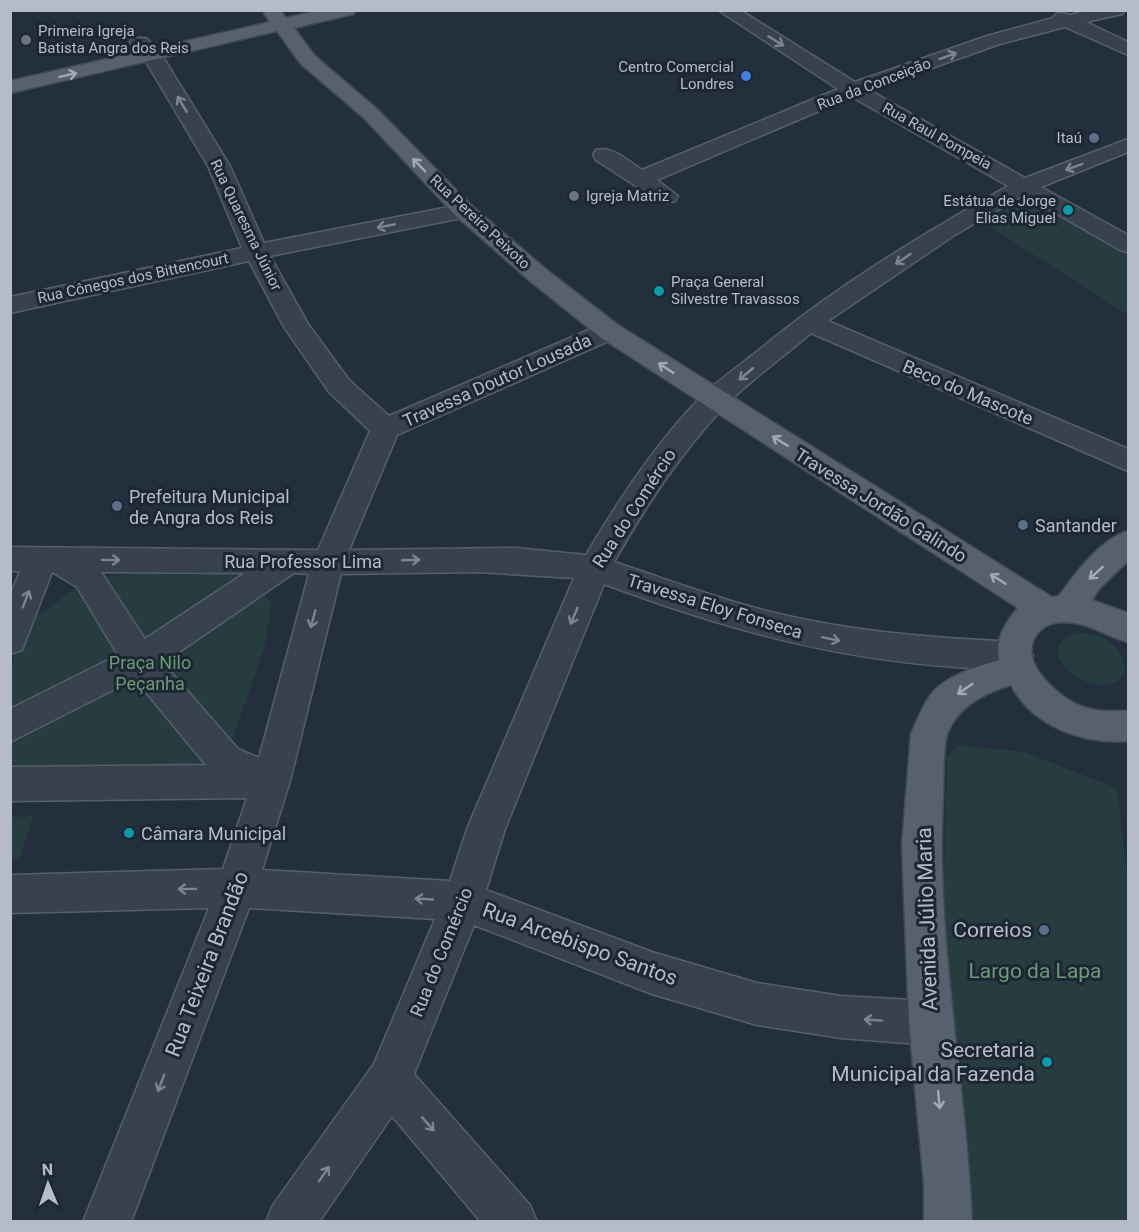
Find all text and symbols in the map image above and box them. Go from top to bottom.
place label: Primeira Igreja Batista Angra dos Reis [38,22,189,57]
marker: Primeira Igreja Batista Angra dos Reis [19,33,33,47]
one-way arrow [768,35,784,47]
one-way arrow [938,49,957,60]
street label: Rua da Conceição [815,54,933,114]
place label: Centro Comercial Londres [618,58,734,93]
one-way arrow [57,69,77,80]
marker: Centro Comercial Londres [739,69,753,83]
one-way arrow [175,96,187,113]
street label: Rua Raul Pompeia [879,99,995,173]
place label: Itaú [1057,129,1082,147]
marker: Itaú [1087,131,1101,145]
street label: Rua Quaresma Júnior [206,156,286,294]
one-way arrow [411,157,426,172]
one-way arrow [1065,162,1084,173]
street label: Rua Pereira Peixoto [426,171,534,273]
place label: Igreja Matriz [586,187,669,205]
marker: Igreja Matriz [567,189,581,203]
place label: Estátua de Jorge Elias Miguel [943,192,1056,227]
marker: Estátua de Jorge Elias Miguel [1061,203,1075,217]
one-way arrow [377,221,396,232]
street label: Rua Cônegos dos Bittencourt [36,249,230,307]
one-way arrow [895,253,912,265]
place label: Praça General Silvestre Travassos [671,273,800,308]
marker: Praça General Silvestre Travassos [652,284,666,298]
street label: Travessa Doutor Lousada [400,329,594,431]
street label: Beco do Mascote [900,355,1036,429]
one-way arrow [658,362,675,374]
one-way arrow [739,367,754,381]
one-way arrow [772,434,789,446]
street label: Travessa Jordão Galindo [791,444,971,566]
street label: Rua do Comércio [588,445,680,571]
place label: Prefeitura Municipal de Angra dos Reis [129,486,290,528]
marker: Prefeitura Municipal de Angra dos Reis [110,499,124,513]
place label: Santander [1035,515,1117,536]
marker: Santander [1016,518,1030,532]
street label: Rua Professor Lima [224,551,382,572]
one-way arrow [100,554,120,566]
one-way arrow [400,555,420,566]
one-way arrow [1088,566,1103,580]
street label: Travessa Eloy Fonseca [625,569,805,643]
one-way arrow [990,573,1006,585]
one-way arrow [21,590,32,609]
one-way arrow [568,607,580,625]
one-way arrow [307,610,319,629]
one-way arrow [821,634,841,645]
park label: Praça Nilo Peçanha [109,652,191,694]
one-way arrow [957,683,973,696]
place label: Câmara Municipal [141,823,286,844]
marker: Câmara Municipal [122,826,136,840]
street label: Avenida Júlio Maria [912,827,942,1011]
street label: Rua Teixeira Brandão [161,868,253,1060]
one-way arrow [178,884,198,895]
street label: Rua do Comércio [406,884,476,1020]
one-way arrow [414,893,434,904]
street label: Rua Arcebispo Santos [479,898,681,990]
place label: Correios [953,918,1032,942]
marker: Correios [1037,923,1051,937]
park label: Largo da Lapa [968,959,1102,983]
one-way arrow [863,1014,883,1025]
place label: Secretaria Municipal da Fazenda [831,1038,1035,1086]
marker: Secretaria Municipal da Fazenda [1040,1055,1054,1069]
one-way arrow [155,1074,166,1092]
one-way arrow [934,1090,945,1110]
one-way arrow [421,1117,435,1132]
north arrow [18,1154,78,1214]
text: N [42,1160,53,1179]
one-way arrow [318,1166,330,1182]

